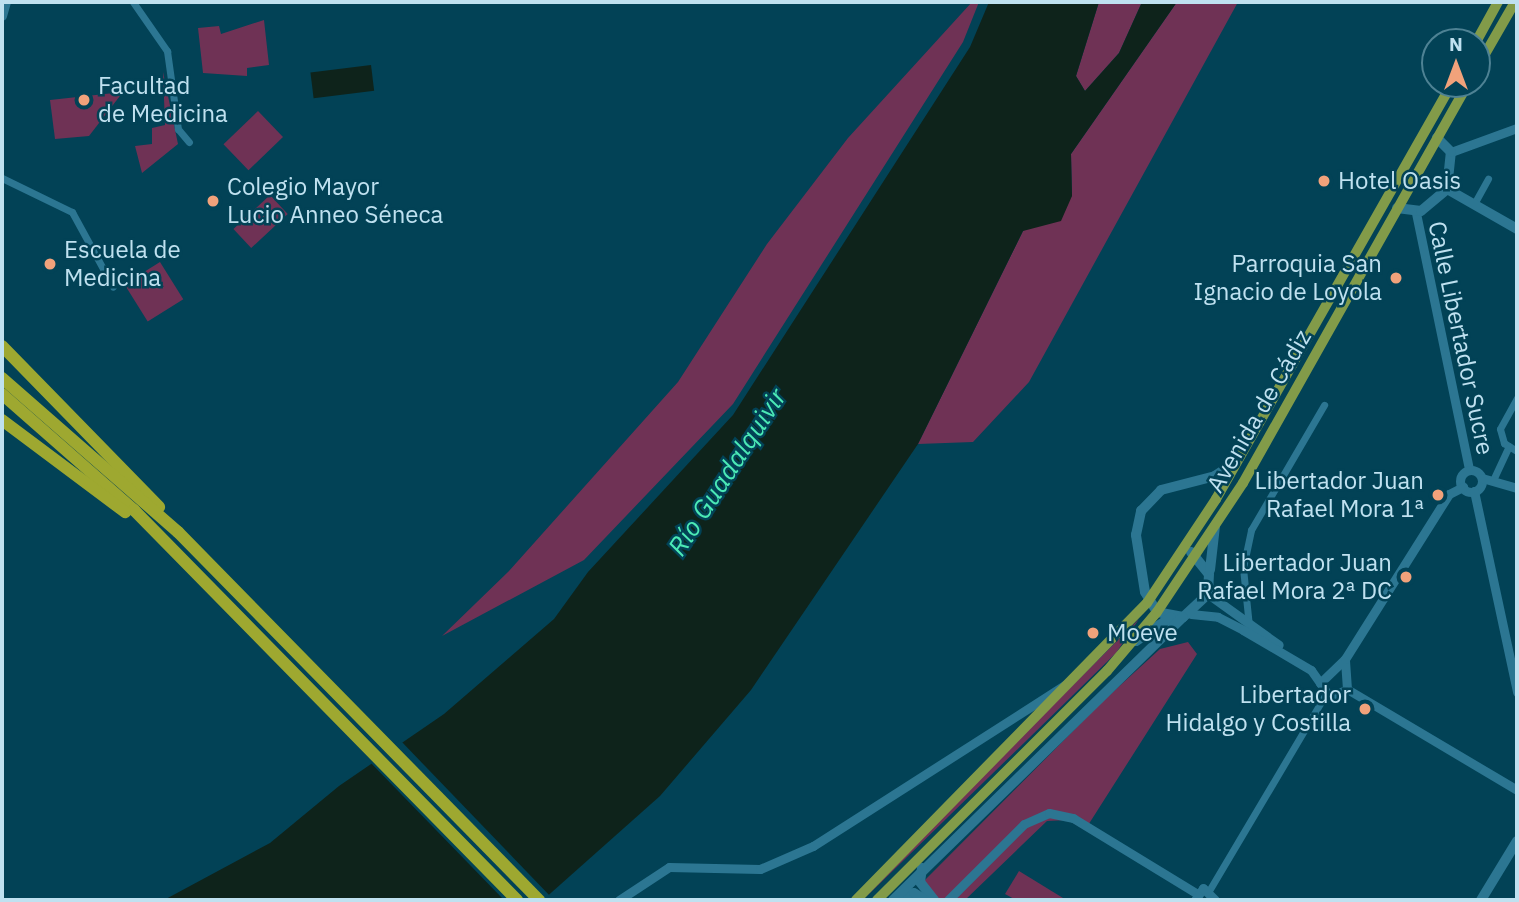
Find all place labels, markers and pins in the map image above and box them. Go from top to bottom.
place label: Facultad de Medicina [98,72,228,128]
marker: Facultad de Medicina [76,92,92,108]
place label: Hotel Oasis [1338,167,1461,195]
place label: Colegio Mayor Lucio Anneo Séneca [227,173,443,229]
marker: Hotel Oasis [1316,173,1332,189]
marker: Colegio Mayor Lucio Anneo Séneca [205,193,221,209]
place label: Escuela de Medicina [64,236,181,292]
place label: Parroquia San Ignacio de Loyola [1194,250,1382,306]
marker: Escuela de Medicina [42,256,58,272]
marker: Parroquia San Ignacio de Loyola [1388,270,1404,286]
place label: Libertador Juan Rafael Mora 1ª [1255,467,1424,523]
marker: Libertador Juan Rafael Mora 1ª [1430,487,1446,503]
place label: Libertador Juan Rafael Mora 2ª DC [1197,549,1392,605]
marker: Libertador Juan Rafael Mora 2ª DC [1398,569,1414,585]
place label: Moeve [1107,619,1178,647]
marker: Moeve [1085,625,1101,641]
place label: Libertador Hidalgo y Costilla [1165,681,1351,737]
marker: Libertador Hidalgo y Costilla [1357,701,1373,717]

